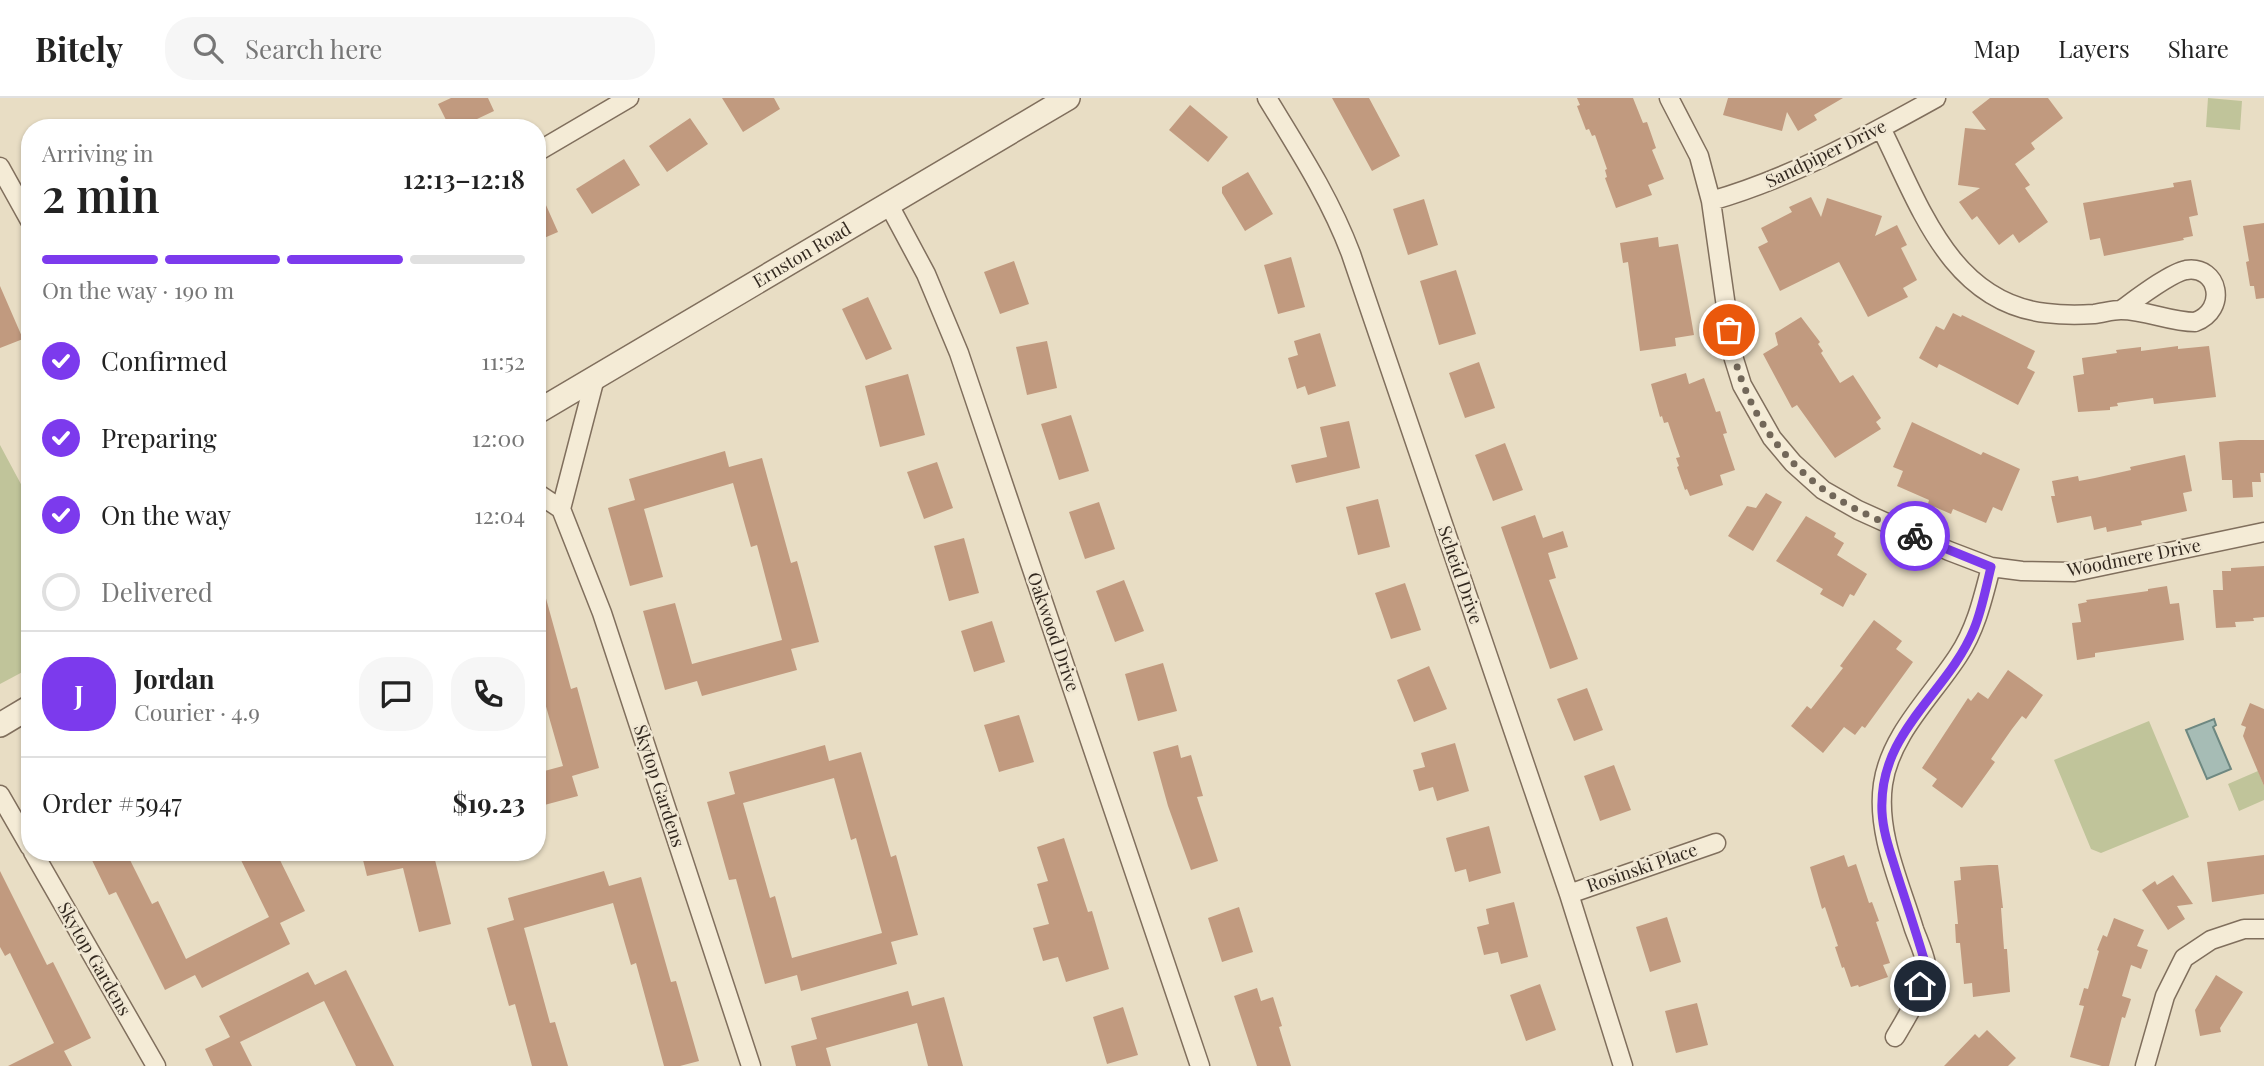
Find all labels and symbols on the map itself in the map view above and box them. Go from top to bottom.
street label: Sandpiper Drive [1761,114,1890,193]
street label: Ernston Road [748,216,856,293]
pin [1699,300,1759,360]
courier [1880,501,1950,571]
street label: Scheid Drive [1433,522,1489,627]
street label: Woodmere Drive [2064,532,2203,582]
street label: Oakwood Drive [1022,569,1086,694]
street label: Skytop Gardens [629,721,691,850]
street label: Rosinski Place [1583,837,1700,897]
street label: Skytop Gardens [53,897,137,1020]
pin [1890,956,1950,1016]

